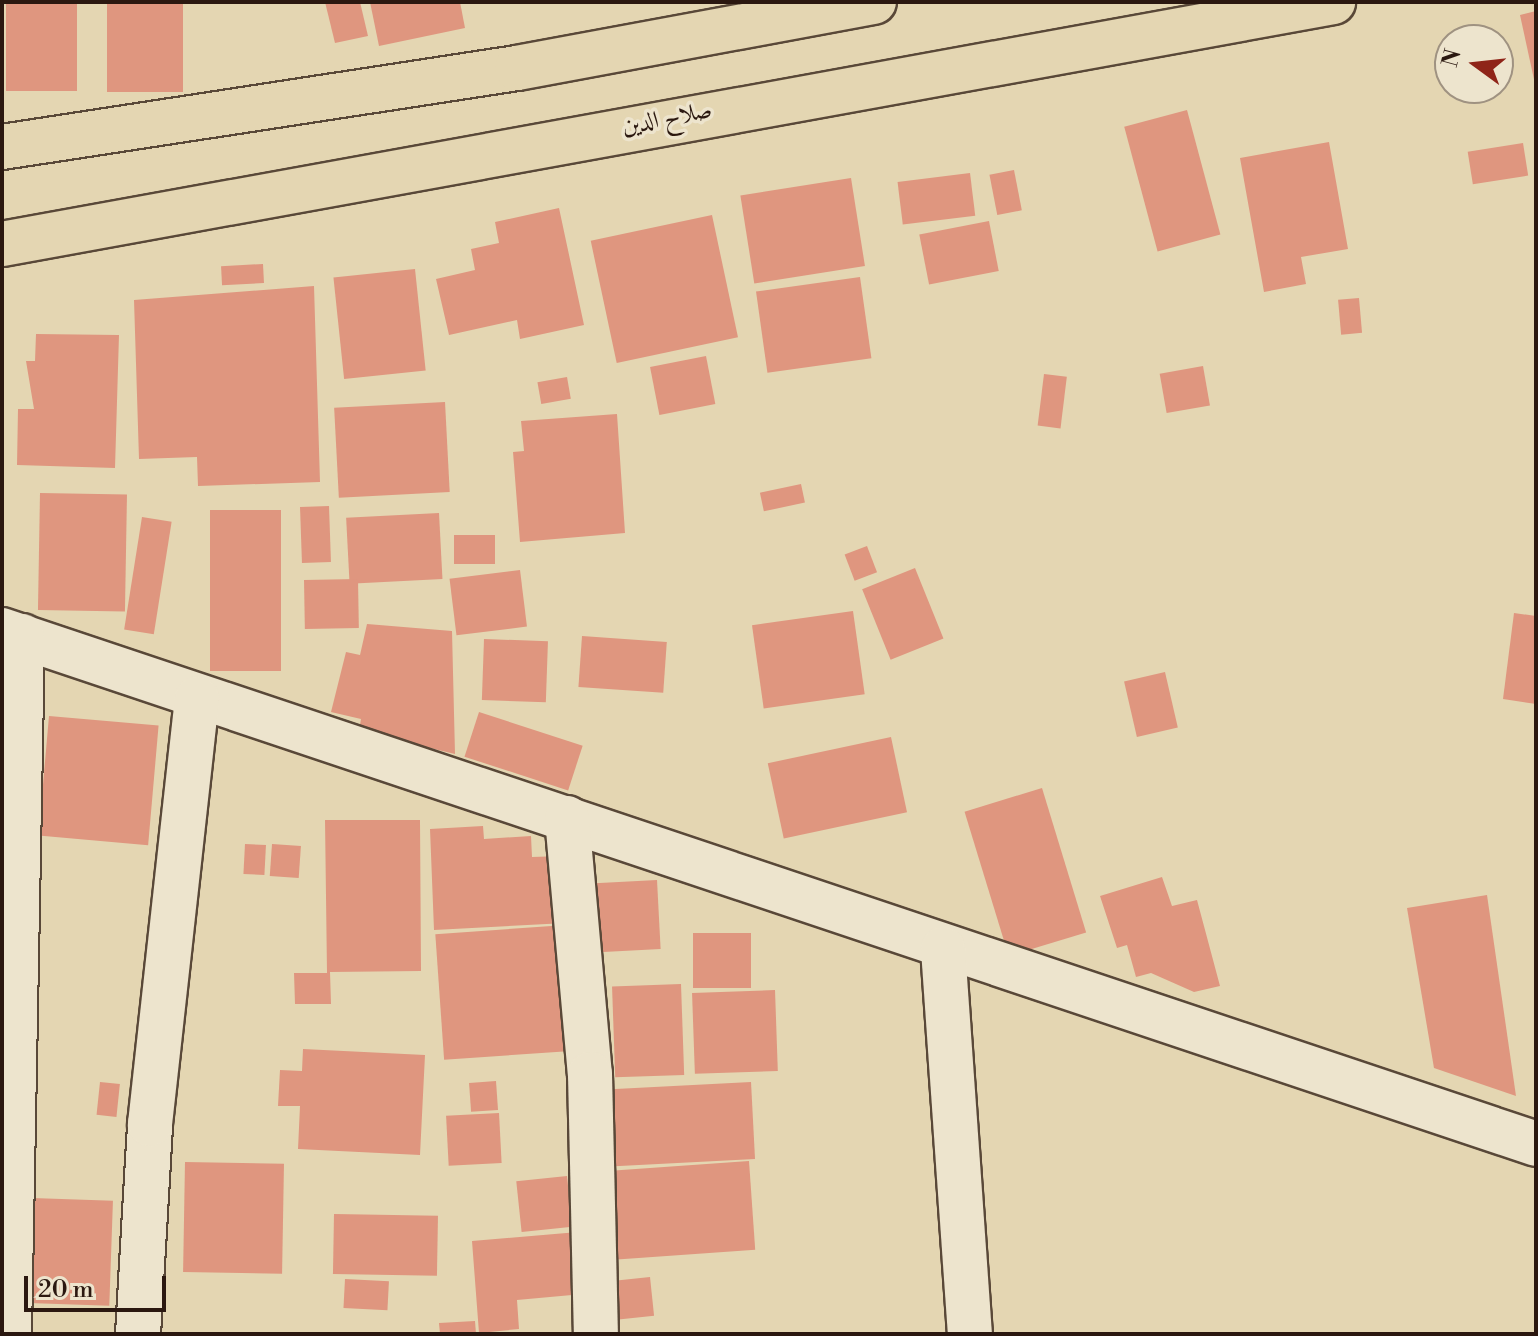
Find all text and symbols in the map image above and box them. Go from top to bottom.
north arrow [1434,24,1514,104]
text: N [1437,46,1468,70]
street label: صلاح الدين [619,96,715,142]
scale bar [28,1260,170,1310]
text: 20 m [38,1275,94,1305]

